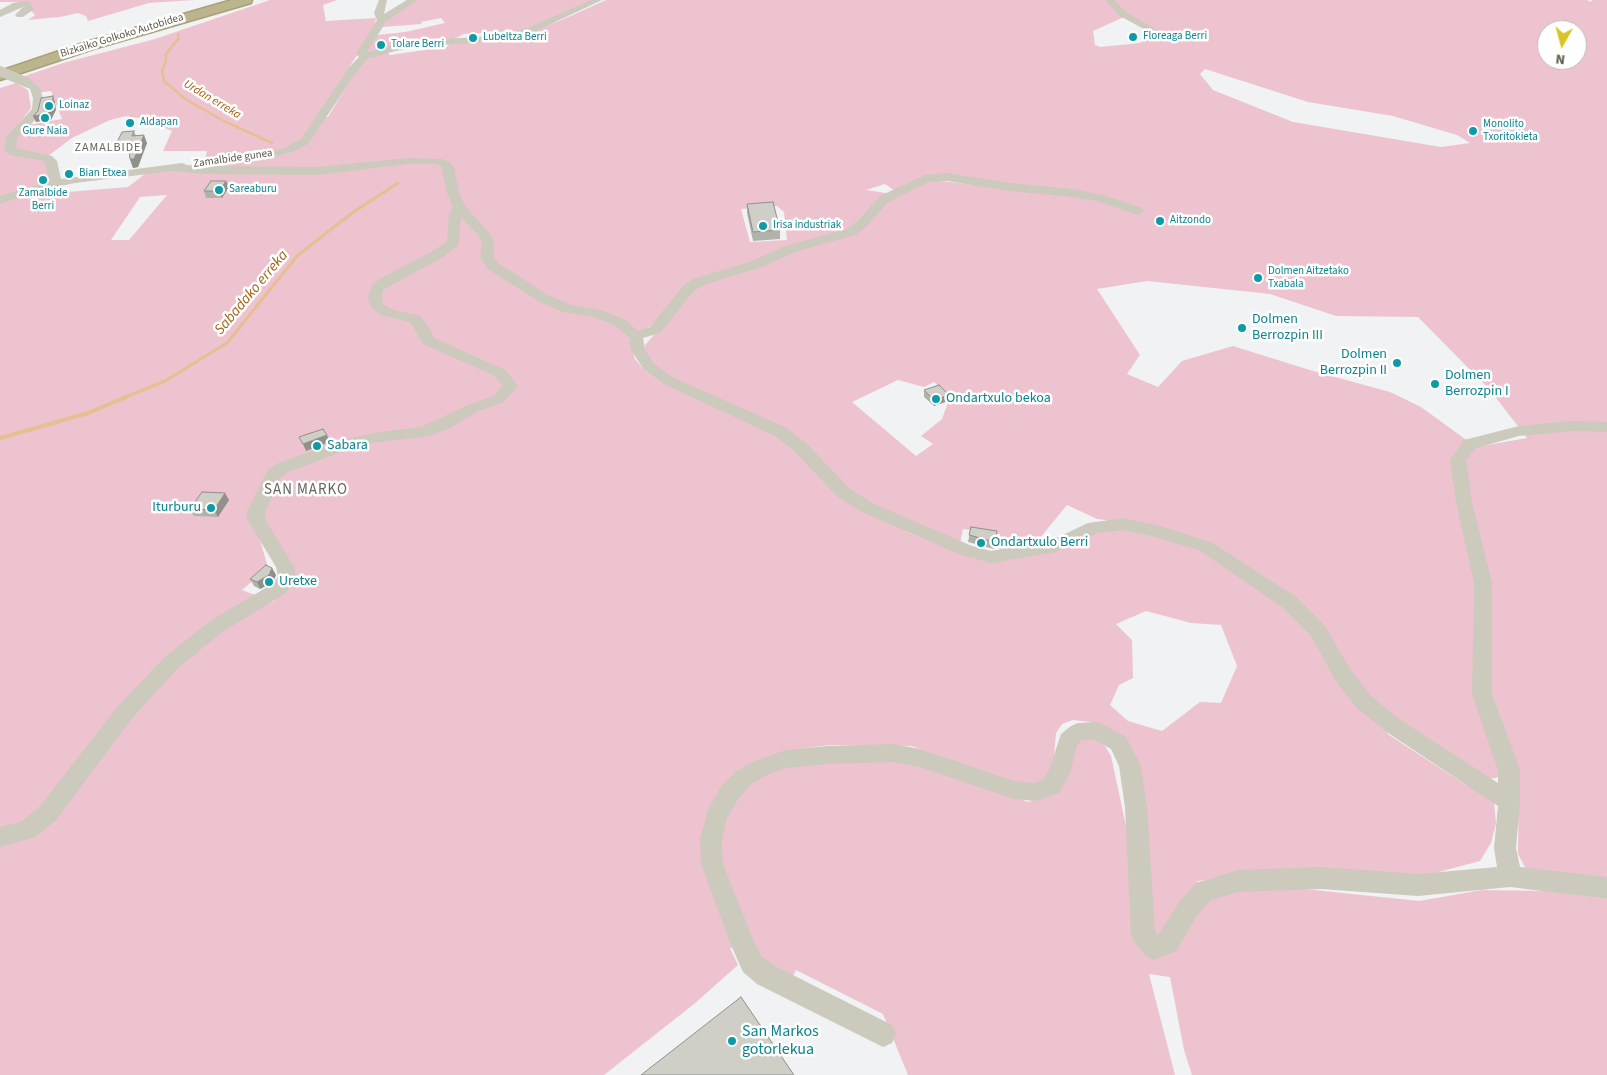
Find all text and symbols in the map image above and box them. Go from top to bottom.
street label: Bizkaiko Golkoko Autobidea [59,11,185,61]
north arrow [1537,20,1587,70]
place label: Floreaga Berri [1143,30,1207,44]
place label: Lubeltza Berri [483,31,547,45]
marker: Floreaga Berri [1127,31,1139,43]
marker: Lubeltza Berri [467,32,479,44]
place label: Tolare Berri [391,38,444,52]
marker: Tolare Berri [375,39,387,51]
text: N [1554,48,1566,69]
water label: Urdan erreka [181,77,243,123]
place label: Loinaz [59,99,89,113]
marker: Loinaz [43,100,55,112]
marker: Gure Naia [39,112,51,124]
place label: Aldapan [140,116,178,130]
marker: Aldapan [124,117,136,129]
place label: Monolito Txoritokieta [1483,118,1538,144]
place label: Gure Naia [22,125,68,139]
marker: Monolito Txoritokieta [1467,125,1479,137]
district label: ZAMALBIDE [73,141,143,155]
street label: Zamalbide gunea [193,147,273,171]
place label: Bian Etxea [79,167,127,181]
marker: Bian Etxea [63,168,75,180]
marker: Zamalbide Berri [37,174,49,186]
place label: Sareaburu [229,183,277,197]
marker: Sareaburu [213,184,225,196]
place label: Zamalbide Berri [18,187,68,213]
place label: Aitzondo [1170,214,1211,228]
marker: Aitzondo [1154,215,1166,227]
place label: Irisa industriak [773,219,841,233]
marker: Irisa industriak [757,220,769,232]
water label: Sabadako erreka [211,247,293,339]
place label: Dolmen Aitzetako Txabala [1268,265,1349,291]
marker: Dolmen Aitzetako Txabala [1252,272,1264,284]
place label: Dolmen Berrozpin III [1252,312,1323,344]
marker: Dolmen Berrozpin III [1236,322,1248,334]
place label: Dolmen Berrozpin II [1320,347,1387,380]
marker: Dolmen Berrozpin II [1391,357,1403,369]
place label: Dolmen Berrozpin I [1445,368,1509,401]
marker: Dolmen Berrozpin I [1429,378,1441,390]
place label: Ondartxulo bekoa [946,391,1051,407]
marker: Ondartxulo bekoa [930,393,942,405]
place label: Sabara [327,438,368,454]
marker: Sabara [311,440,323,452]
district label: SAN MARKO [263,482,349,500]
place label: Iturburu [152,500,201,516]
marker: Iturburu [205,502,217,514]
place label: Ondartxulo Berri [991,535,1088,551]
marker: Ondartxulo Berri [975,537,987,549]
place label: Uretxe [279,574,317,590]
marker: Uretxe [263,576,275,588]
place label: San Markos gotorlekua [742,1022,819,1060]
marker: San Markos gotorlekua [726,1035,738,1047]

